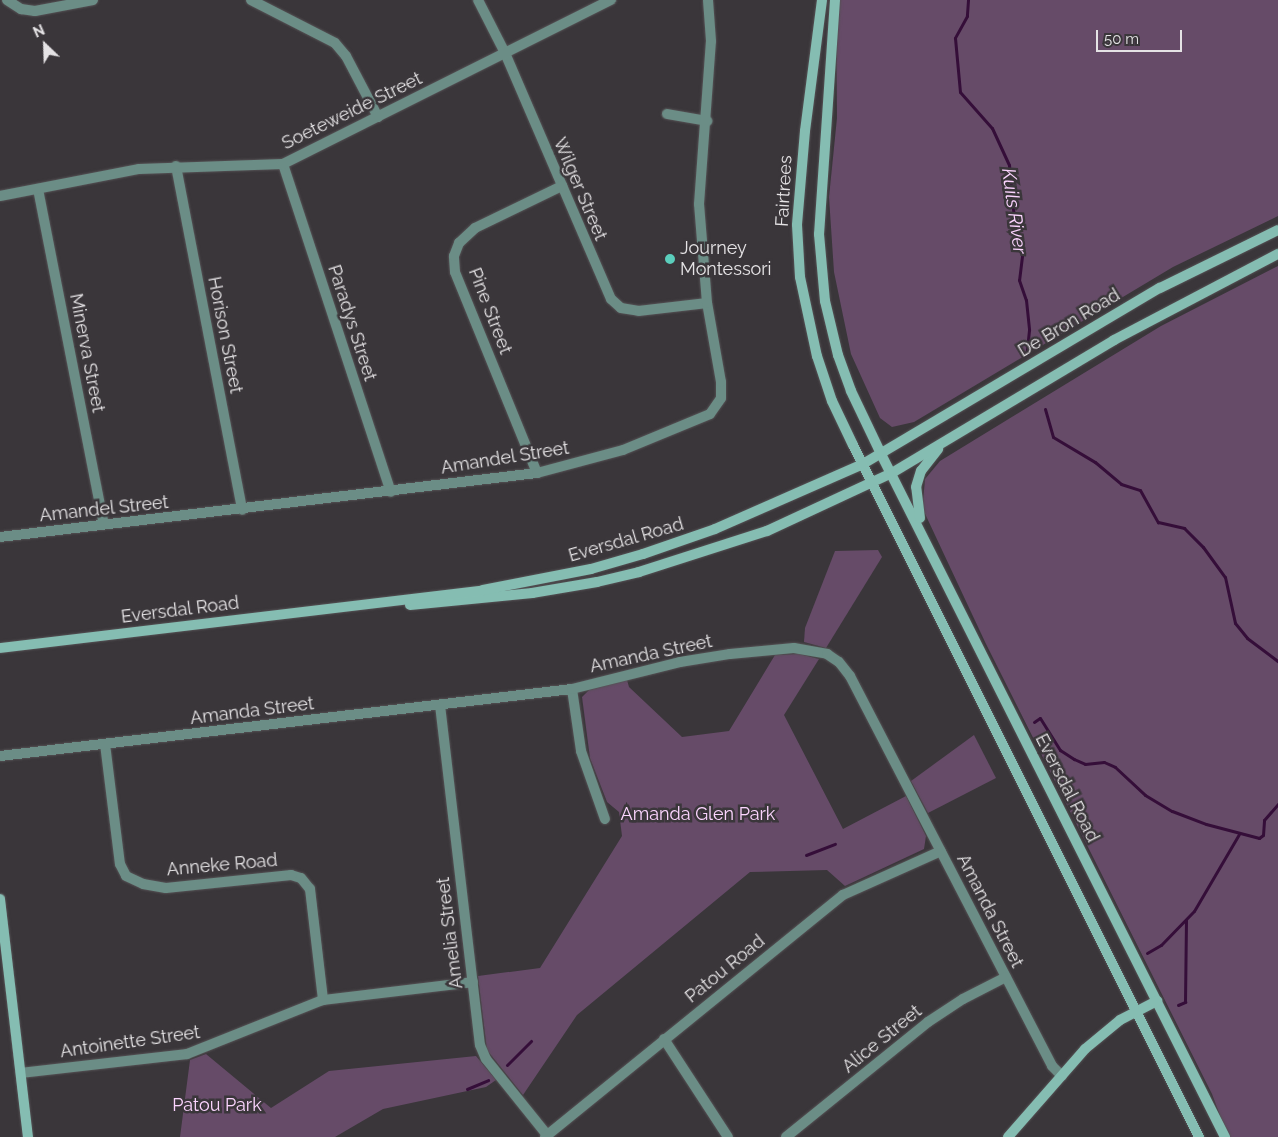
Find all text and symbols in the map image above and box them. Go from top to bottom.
north arrow [20,20,70,70]
scale bar [1098,20,1184,52]
text: N [31,22,47,41]
text: 50 m [1104,30,1139,48]
street label: Soeteweide Street [278,68,426,154]
street label: Wilger Street [549,134,611,244]
street label: Fairtrees [771,155,797,227]
water label: Kuils River [997,167,1031,255]
place label: Journey Montessori [680,238,772,280]
marker: Journey Montessori [664,253,676,265]
street label: Paradys Street [323,262,381,384]
street label: Pine Street [464,265,516,357]
street label: Horison Street [203,275,247,395]
street label: De Bron Road [1014,284,1124,362]
street label: Minerva Street [65,292,109,414]
street label: Amandel Street [439,437,571,479]
street label: Amandel Street [38,491,170,527]
street label: Eversdal Road [566,513,686,567]
street label: Eversdal Road [120,592,240,628]
street label: Amanda Street [588,630,714,678]
street label: Amanda Street [189,693,315,729]
street label: Eversdal Road [1030,730,1104,846]
park label: Amanda Glen Park [621,803,775,825]
street label: Anneke Road [166,849,278,881]
street label: Amanda Street [952,851,1028,971]
street label: Amelia Street [432,876,468,990]
street label: Patou Road [681,930,769,1008]
street label: Alice Street [838,1000,926,1078]
street label: Antoinette Street [59,1021,201,1063]
park label: Patou Park [172,1094,262,1116]

